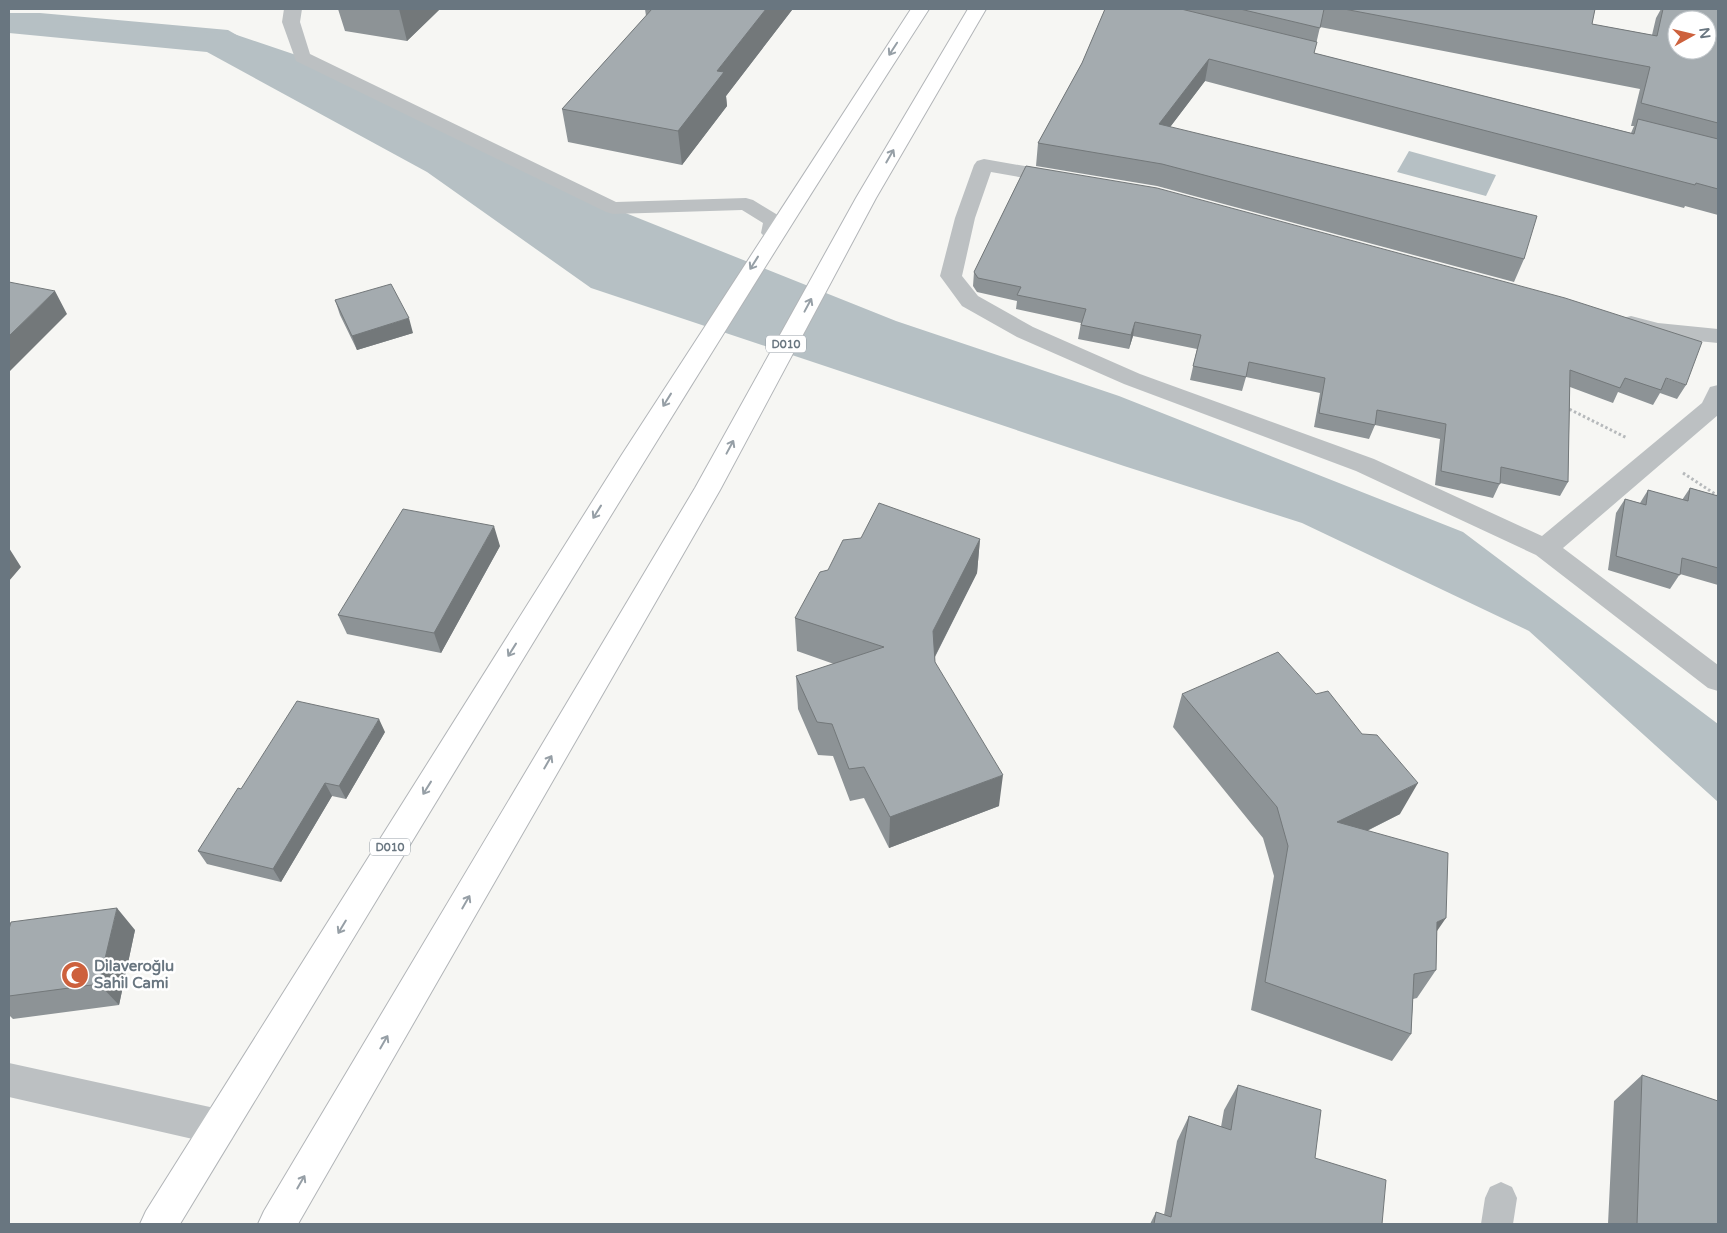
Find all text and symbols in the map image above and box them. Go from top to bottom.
north arrow [1667,10,1717,60]
text: N [1695,27,1714,40]
one-way arrow [888,42,898,56]
one-way arrow [886,149,896,163]
one-way arrow [748,256,759,270]
one-way arrow [803,297,813,312]
road number: D010 [766,336,806,352]
one-way arrow [661,393,671,407]
one-way arrow [726,441,736,455]
one-way arrow [591,504,601,518]
one-way arrow [506,643,516,657]
one-way arrow [543,754,553,769]
one-way arrow [421,781,431,795]
road number: D010 [370,839,410,856]
one-way arrow [461,895,471,909]
one-way arrow [336,920,347,934]
place label: Dilaveroğlu Sahil Cami [94,957,174,992]
mosque icon: Dilaveroğlu Sahil Cami [60,960,90,990]
one-way arrow [379,1035,389,1050]
one-way arrow [297,1176,307,1190]

